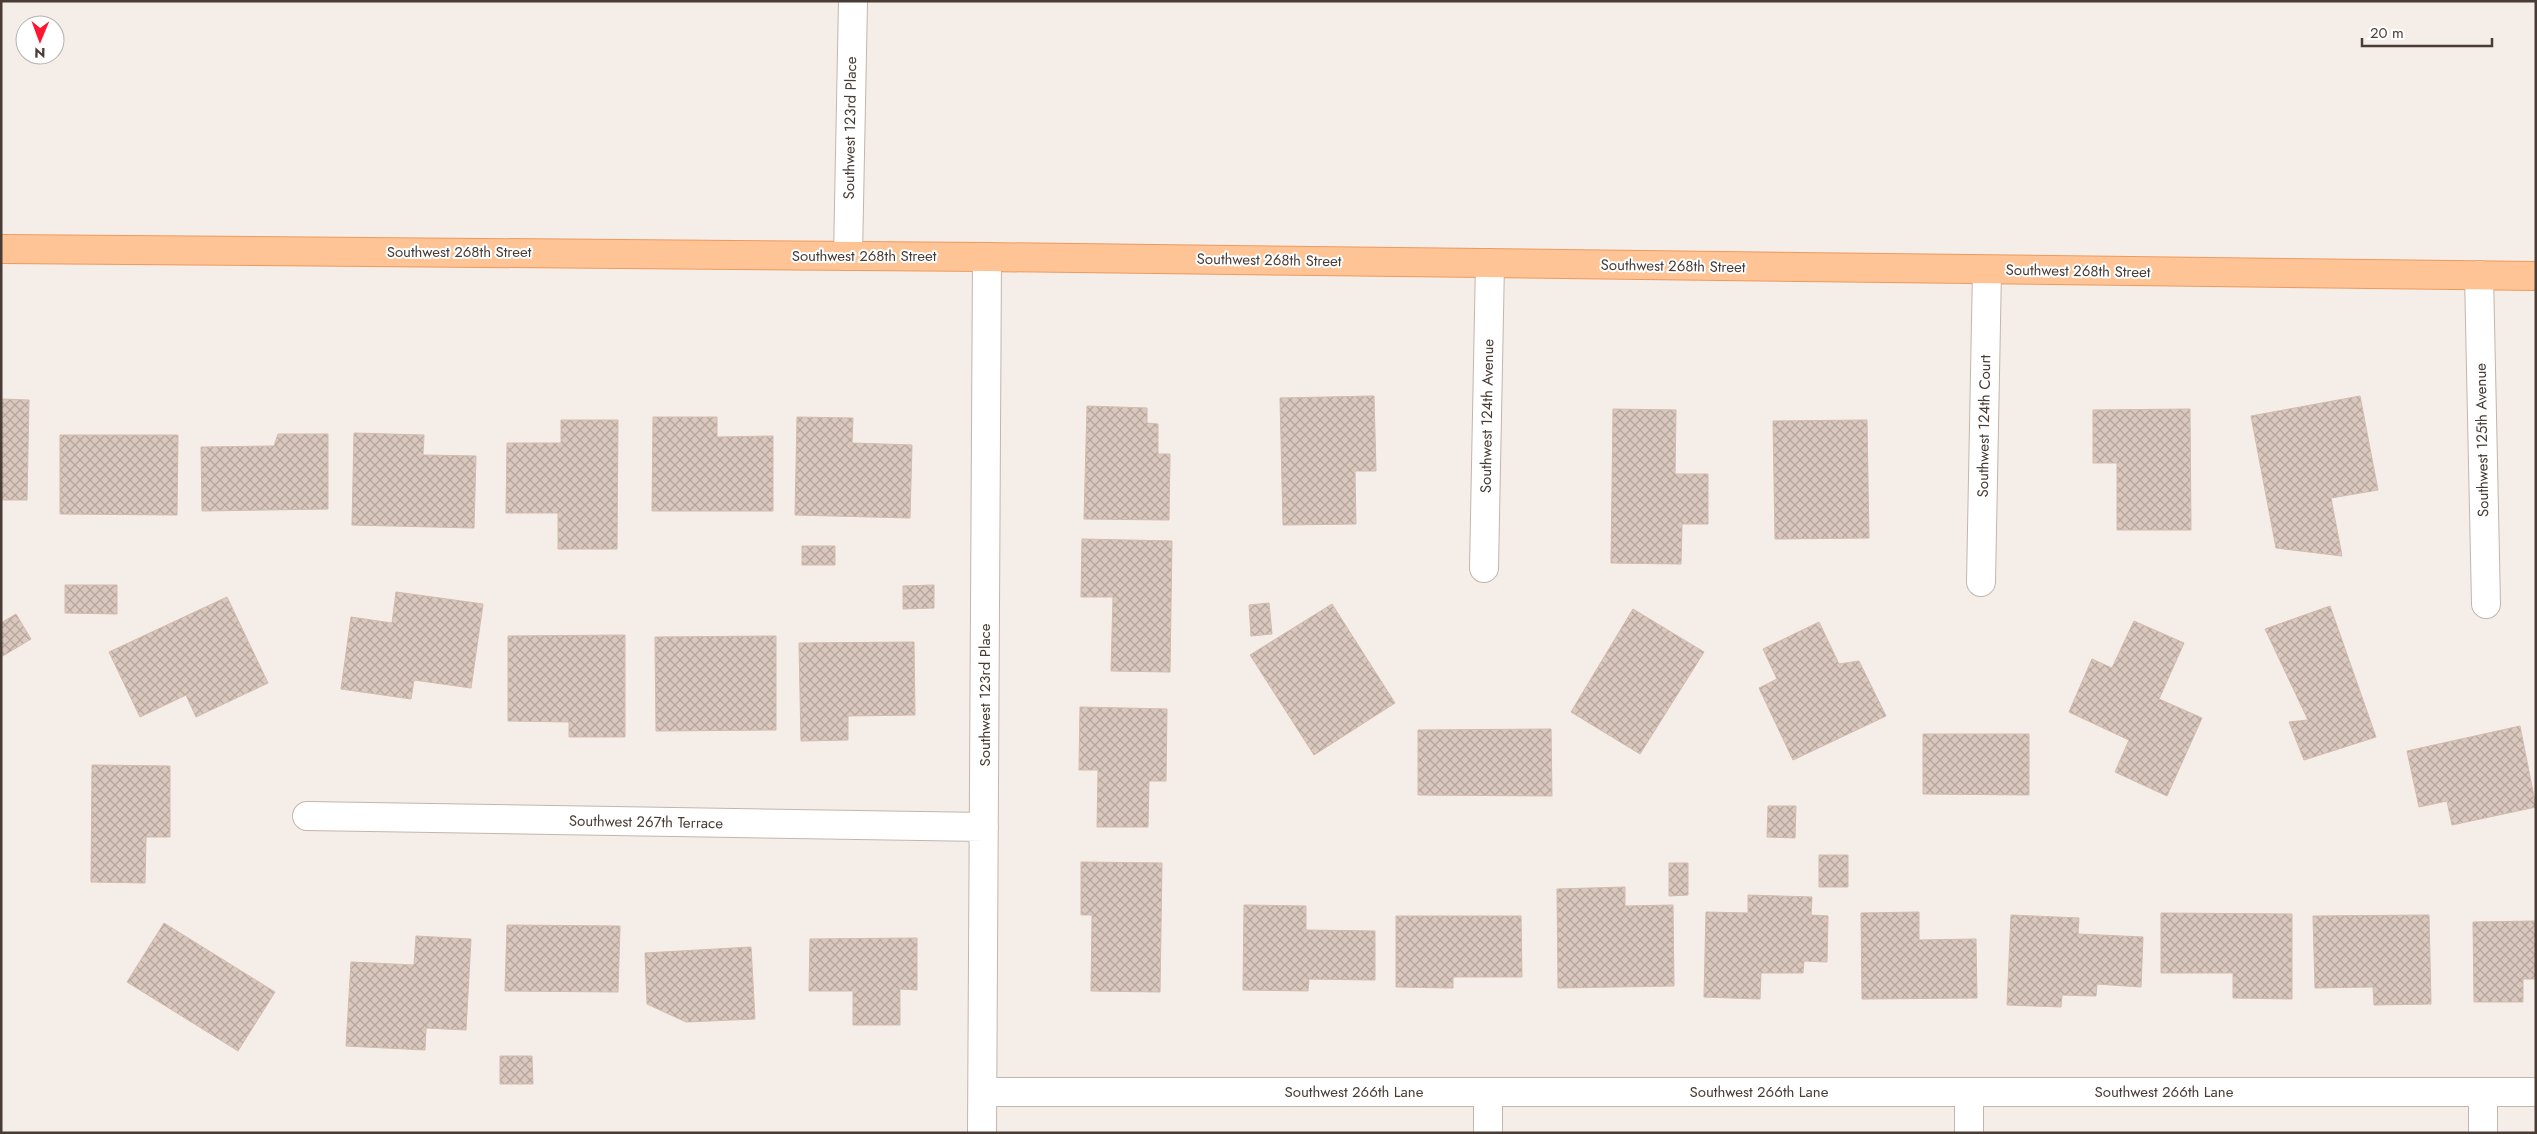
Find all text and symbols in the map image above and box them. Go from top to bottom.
north arrow [15,15,65,65]
scale bar [2362,15,2492,47]
text: 20 m [2370,22,2404,44]
text: N [34,43,46,63]
street label: Southwest 123rd Place [838,56,862,200]
street label: Southwest 268th Street [387,241,532,263]
street label: Southwest 268th Street [792,245,937,267]
street label: Southwest 268th Street [1196,248,1342,272]
street label: Southwest 268th Street [1600,254,1746,278]
street label: Southwest 268th Street [2005,259,2151,283]
street label: Southwest 124th Avenue [1475,338,1499,493]
street label: Southwest 124th Court [1972,354,1996,497]
street label: Southwest 125th Avenue [2470,363,2494,517]
street label: Southwest 123rd Place [974,623,996,766]
street label: Southwest 267th Terrace [569,810,724,834]
street label: Southwest 266th Lane [1285,1081,1424,1103]
street label: Southwest 266th Lane [1690,1081,1829,1103]
street label: Southwest 266th Lane [2095,1081,2234,1103]

